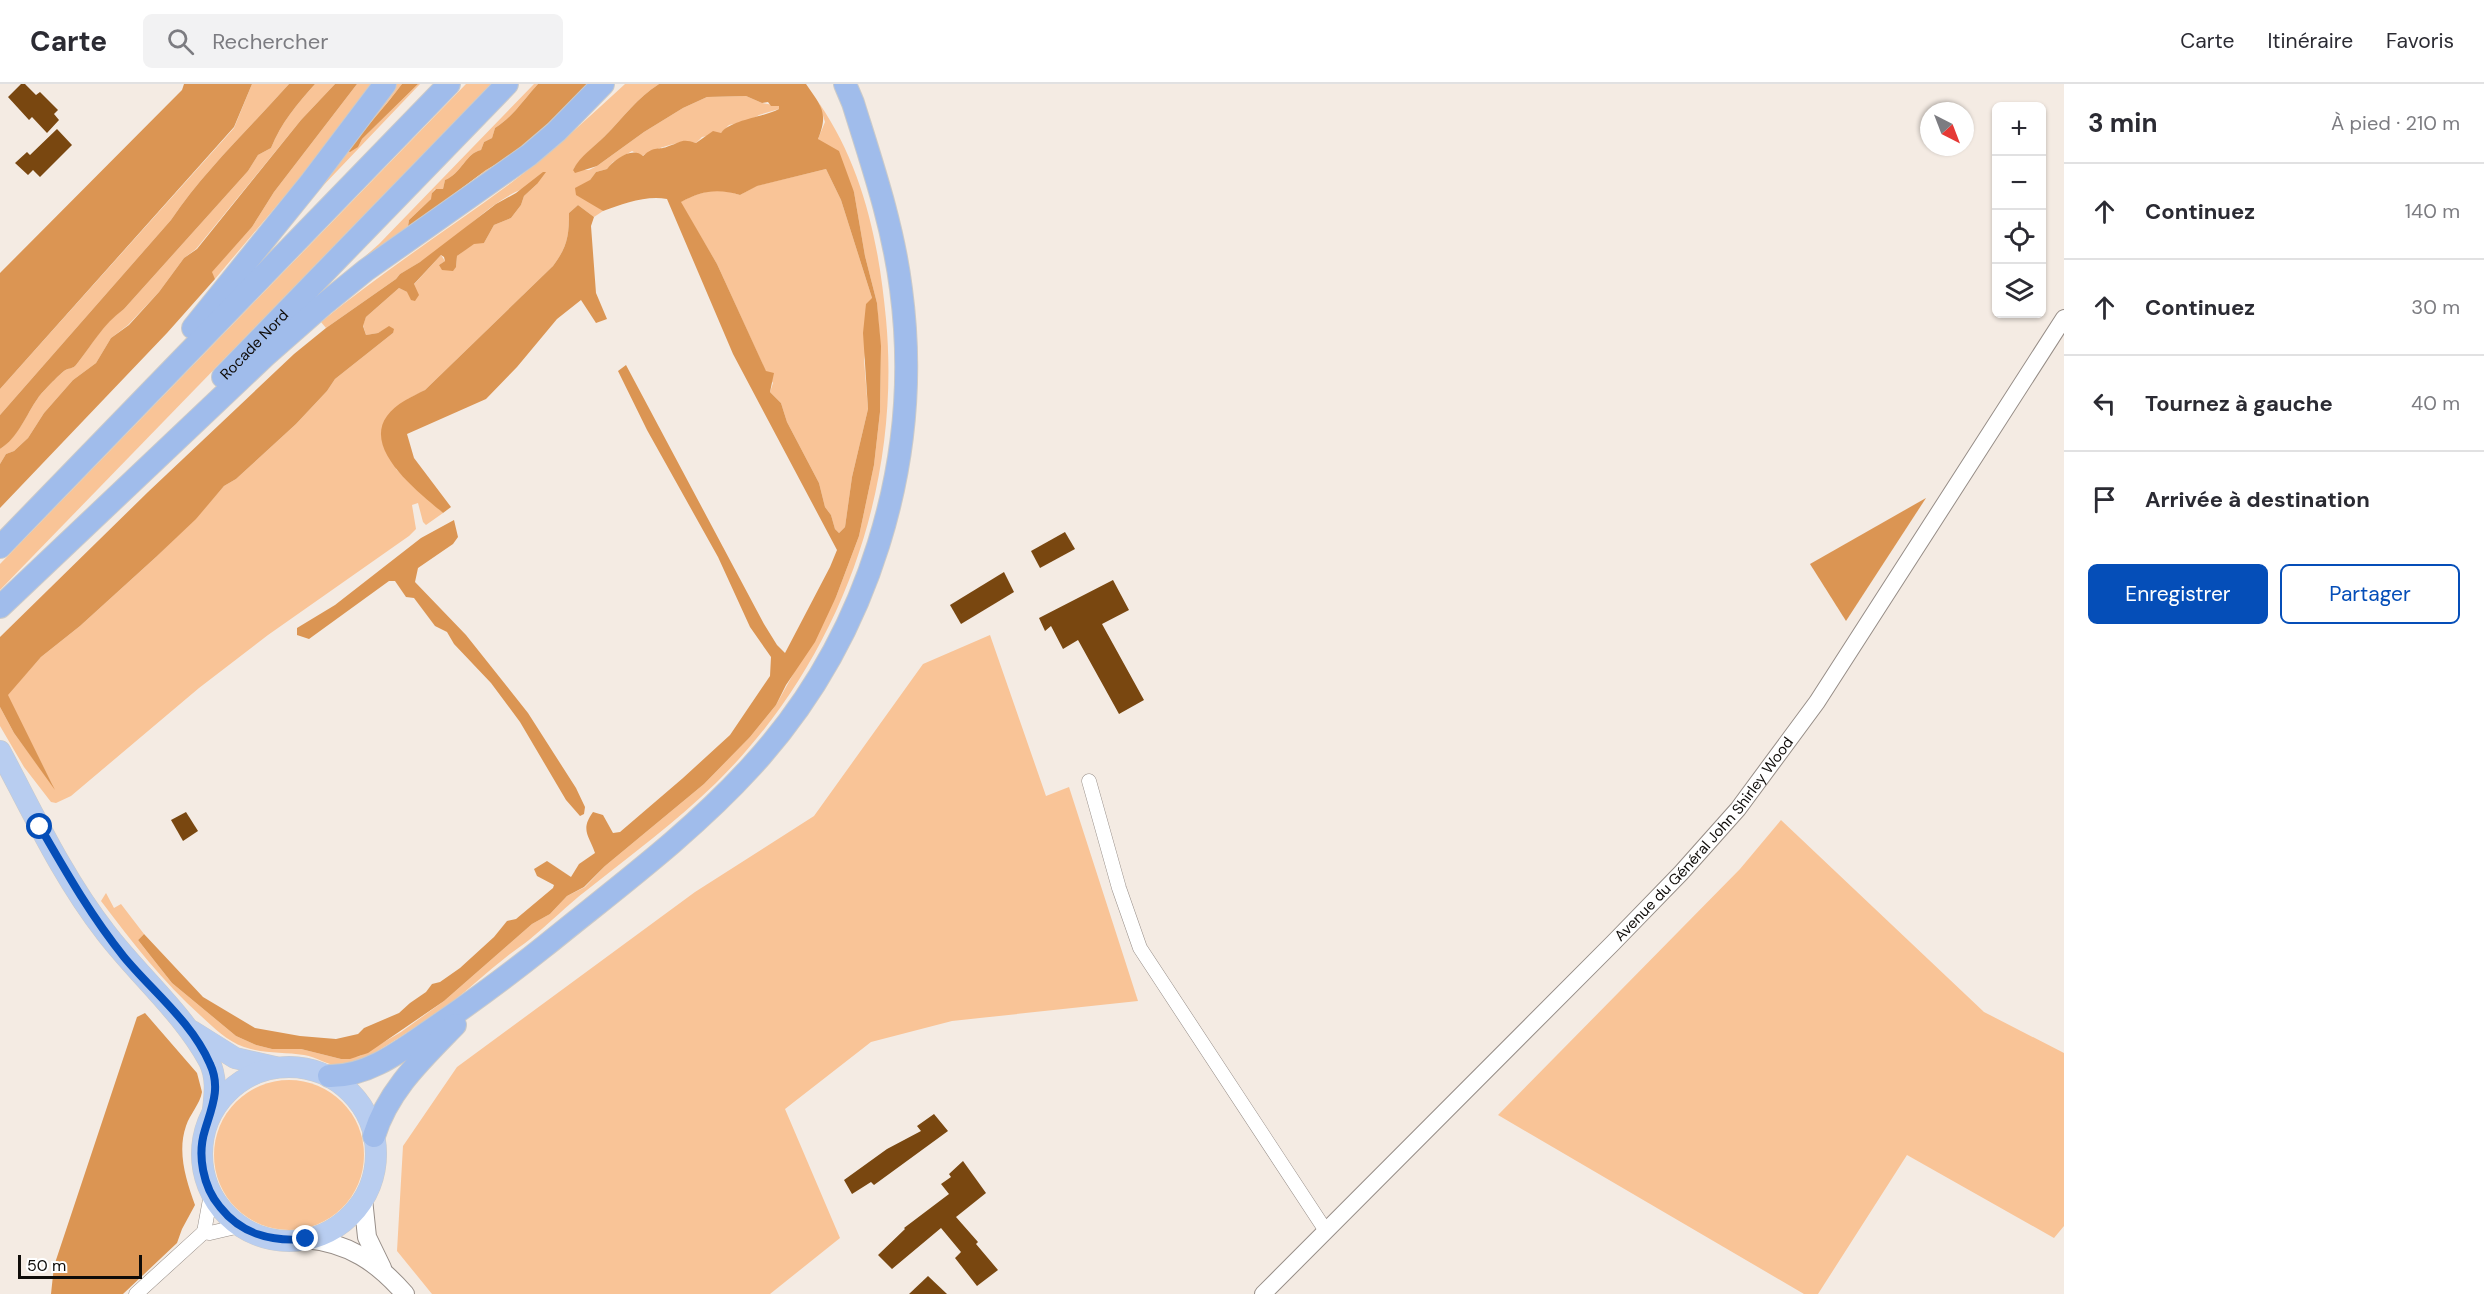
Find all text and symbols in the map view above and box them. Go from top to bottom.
search box [143,14,563,68]
text: Carte [30,23,107,60]
icon: search [164,25,197,58]
text: Rechercher [212,27,328,56]
text: Carte [2180,27,2234,55]
text: Itinéraire [2267,27,2353,55]
text: Favoris [2386,27,2454,55]
north arrow [1920,102,1974,156]
map controls [1992,102,2046,318]
button: + [1992,102,2046,156]
text: 3 min [2088,106,2157,140]
text: À pied · 210 m [2331,110,2460,136]
button: − [1992,156,2046,210]
icon: ahead [2088,195,2121,228]
text: Continuez [2145,197,2255,226]
text: 140 m [2405,198,2460,224]
button: locate [1992,210,2046,264]
button: layers [1992,264,2046,318]
icon: ahead [2088,291,2121,324]
text: Continuez [2145,293,2255,322]
text: 30 m [2411,294,2460,320]
street label: Rocade Nord [216,305,293,384]
icon: left [2088,387,2121,420]
text: Tournez à gauche [2145,389,2333,418]
text: 40 m [2411,390,2460,416]
icon: arrive [2088,483,2121,516]
text: Arrivée à destination [2145,485,2370,514]
button: Enregistrer [2088,564,2268,624]
button: Partager [2280,564,2460,624]
street label: Avenue du Général John Shirley Wood [1610,733,1798,946]
route start [26,813,52,839]
route end [292,1225,318,1251]
scale bar [18,1252,142,1280]
text: 50 m [27,1255,66,1276]

